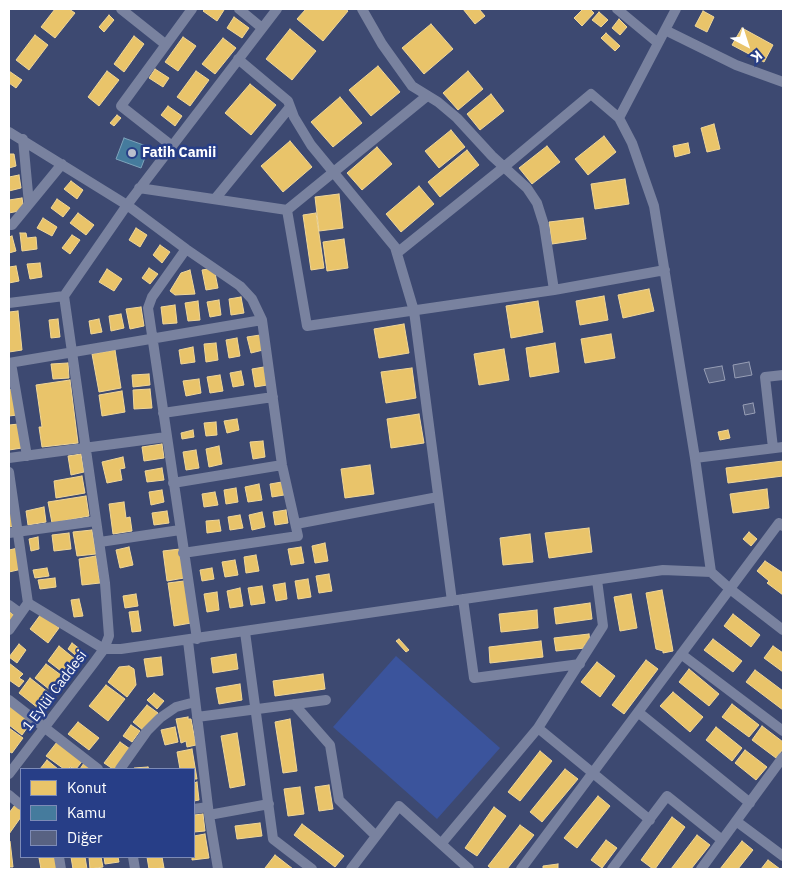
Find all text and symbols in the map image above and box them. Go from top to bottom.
north arrow [722,20,772,70]
text: K [747,46,766,67]
place label: Fatih Camii [142,145,216,161]
marker: Fatih Camii [126,147,138,159]
street label: 1 Eylül Caddesi [19,648,91,734]
legend [20,768,195,858]
text: Konut [67,778,107,797]
text: Kamu [67,803,106,822]
text: Diğer [67,828,102,847]

